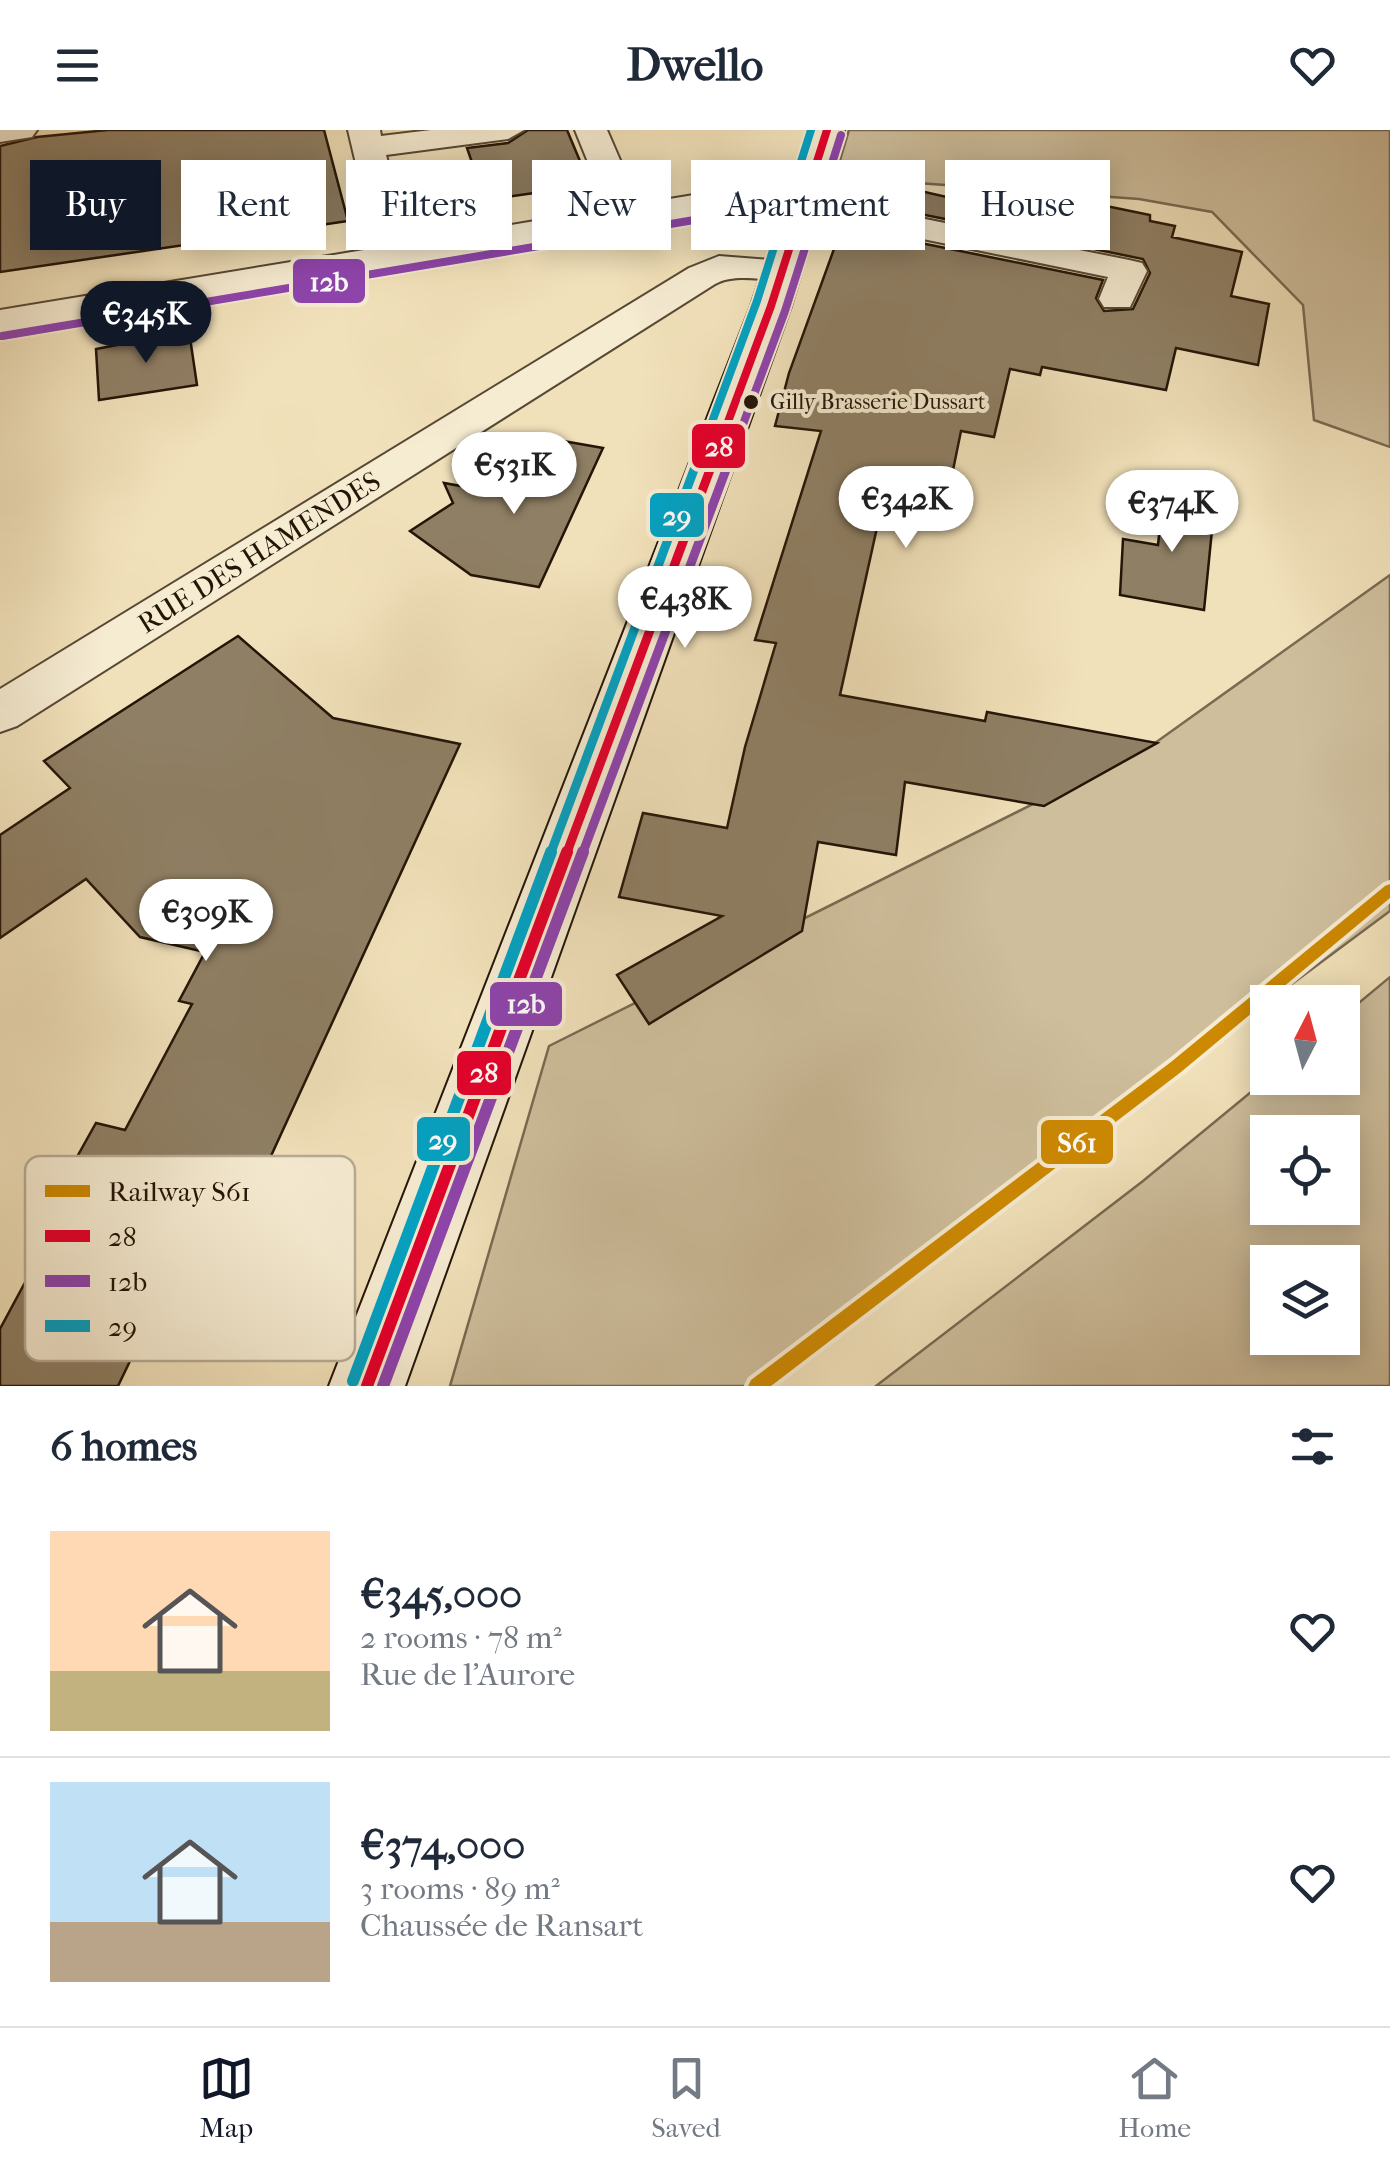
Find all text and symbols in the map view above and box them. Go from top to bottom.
icon: menu [50,38,105,93]
icon: heart [1285,38,1340,93]
text: Dwello [627,39,763,92]
chip: Buy [30,160,161,250]
chip: Rent [181,160,326,250]
chip: Filters [346,160,512,250]
chip: New [532,160,671,250]
chip: Apartment [691,160,925,250]
chip: House [945,160,1110,250]
line badge: 12b [291,257,367,305]
text: 12b [309,265,349,298]
pin: €345K [76,281,216,366]
text: €345K [102,295,190,332]
place label: Gilly Brasserie Dussart [770,389,986,415]
marker: Gilly Brasserie Dussart [741,392,761,412]
line badge: 28 [690,422,747,470]
text: 28 [705,430,733,463]
pin: €531K [444,432,584,517]
text: €531K [474,446,554,483]
street label: RUE DES HAMENDES [132,464,386,640]
pin: €342K [836,466,976,551]
pin: €374K [1102,470,1242,555]
text: €342K [861,480,951,517]
text: €374K [1128,484,1216,521]
line badge: 29 [648,491,706,539]
text: 29 [662,499,692,532]
pin: €438K [615,566,755,651]
text: €438K [640,580,730,617]
pin: €309K [136,879,276,964]
text: €309K [161,893,251,930]
line badge: 12b [488,980,564,1028]
north arrow [1250,985,1360,1095]
map controls [1250,985,1360,1355]
text: 12b [506,987,546,1020]
line badge: 28 [455,1049,513,1097]
text: 28 [470,1056,498,1089]
line badge: 29 [415,1115,472,1163]
button: locate [1250,1115,1360,1225]
line badge: S61 [1039,1118,1115,1166]
text: 29 [428,1123,458,1156]
text: S61 [1057,1126,1097,1159]
legend [25,1156,355,1361]
text: Railway S61 [108,1175,251,1208]
text: 28 [108,1220,136,1253]
button: layers [1250,1245,1360,1355]
text: 12b [108,1265,147,1298]
text: 29 [108,1310,137,1343]
icon: filters [1285,1419,1340,1474]
text: 6 homes [50,1422,197,1471]
text: €345,000 [360,1570,522,1619]
icon: home [130,1571,250,1691]
icon: heart [1285,1604,1340,1659]
text: 2 rooms · 78 m² [360,1619,562,1656]
text: Rue de l'Aurore [360,1656,575,1693]
text: €374,000 [360,1821,525,1870]
icon: home [130,1822,250,1942]
icon: heart [1285,1855,1340,1910]
text: 3 rooms · 89 m² [360,1870,560,1907]
text: Chaussée de Ransart [360,1907,643,1944]
tab: Map [199,2051,254,2144]
tab: Saved [651,2051,721,2144]
tab: Home [1118,2051,1191,2144]

